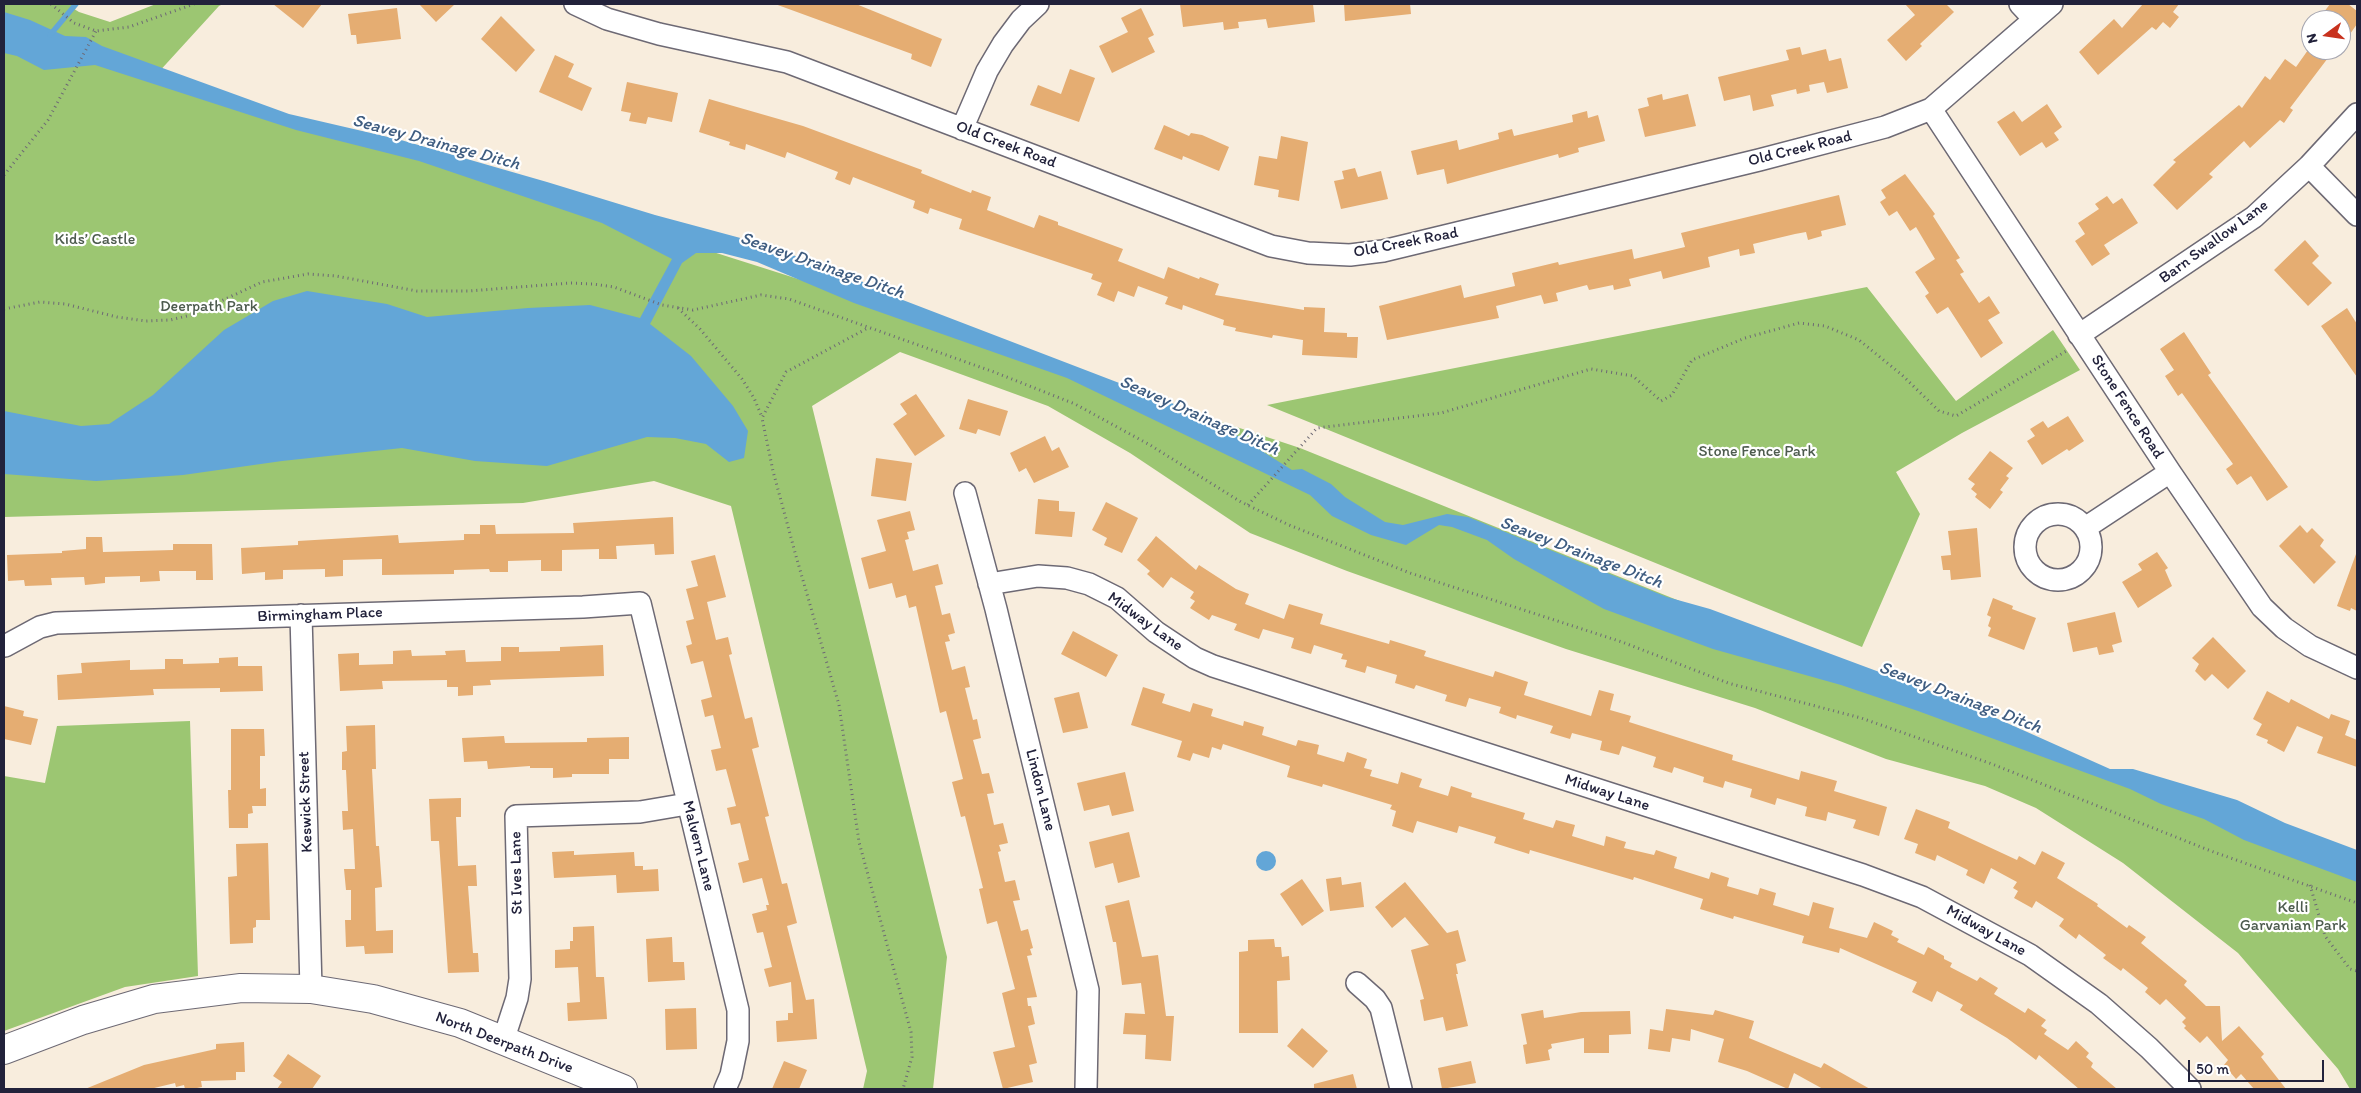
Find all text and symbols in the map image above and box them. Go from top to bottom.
north arrow [2301,10,2351,60]
text: N [2303,32,2321,45]
water label: Seavey Drainage Ditch [350,110,522,176]
street label: Old Creek Road [953,117,1059,173]
street label: Old Creek Road [1746,127,1854,171]
street label: Barn Swallow Lane [2156,196,2272,288]
street label: Old Creek Road [1352,223,1460,263]
water label: Seavey Drainage Ditch [737,228,907,304]
park label: Kids’ Castle [55,230,135,250]
park label: Deerpath Park [160,297,258,317]
street label: Stone Fence Road [2086,351,2168,463]
water label: Seavey Drainage Ditch [1116,371,1282,461]
park label: Stone Fence Park [1698,442,1816,462]
water label: Seavey Drainage Ditch [1497,512,1665,594]
street label: Midway Lane [1104,588,1186,656]
street label: Birmingham Place [257,603,383,627]
water label: Seavey Drainage Ditch [1876,657,2044,739]
street label: Lindon Lane [1021,747,1059,833]
street label: Keswick Street [295,751,317,853]
street label: Midway Lane [1562,770,1652,816]
street label: Malvern Lane [677,799,719,893]
street label: St Ives Lane [507,831,527,915]
park label: Kelli Garvanian Park [2240,898,2346,936]
street label: Midway Lane [1943,901,2029,961]
street label: North Deerpath Drive [432,1008,576,1078]
scale bar [2191,1050,2327,1082]
text: 50 m [2196,1060,2229,1078]

